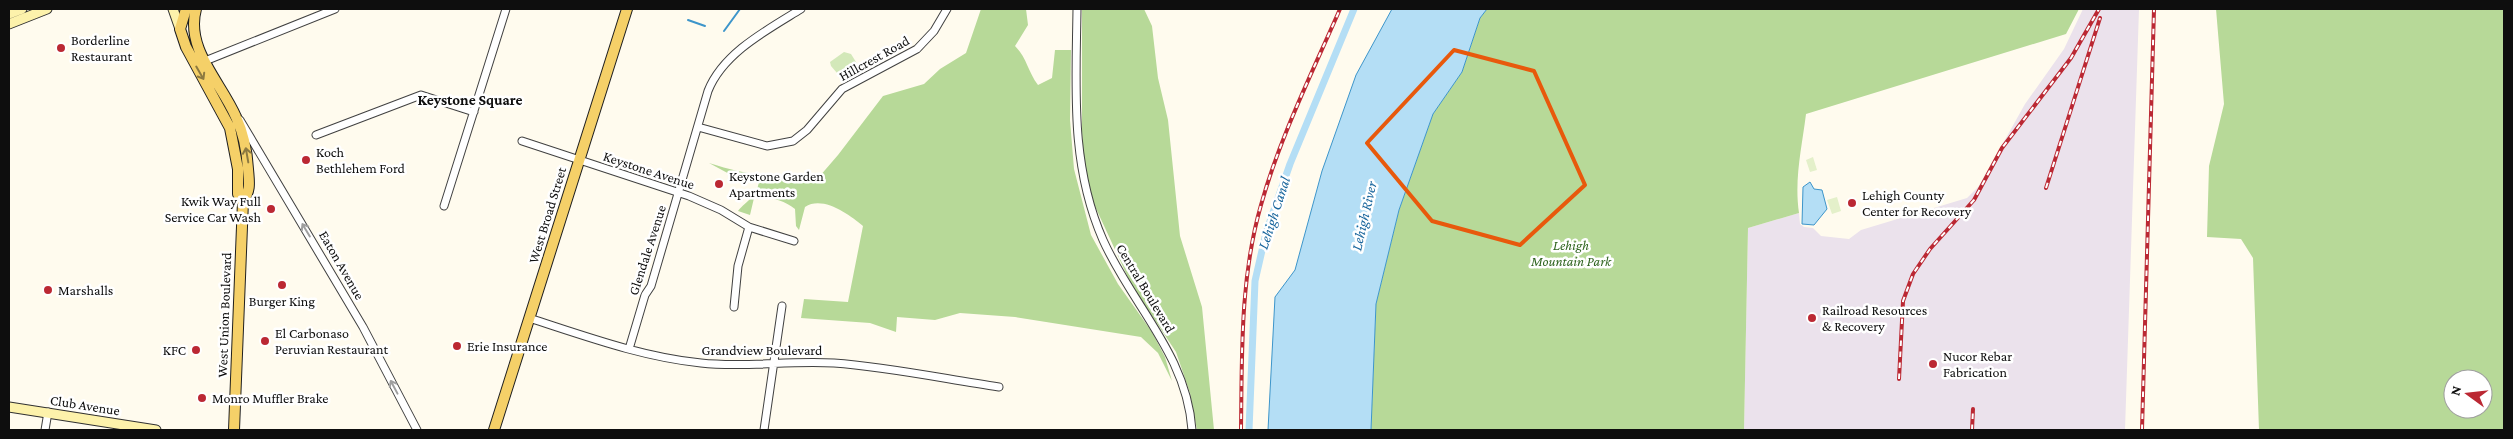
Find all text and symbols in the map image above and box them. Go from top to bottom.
place label: Borderline Restaurant [71,32,132,64]
street label: Hillcrest Road [836,32,913,84]
marker: Borderline Restaurant [55,42,67,54]
one-way arrow [196,66,206,80]
district label: Keystone Square [418,92,522,108]
place label: Koch Bethlehem Ford [316,144,406,176]
one-way arrow [241,147,251,163]
street label: Keystone Avenue [601,148,697,192]
marker: Koch Bethlehem Ford [300,154,312,166]
street label: West Broad Street [525,165,569,265]
place label: Keystone Garden Apartments [729,168,824,200]
water label: Lehigh Canal [1255,174,1294,252]
marker: Keystone Garden Apartments [713,178,725,190]
water label: Lehigh River [1348,179,1381,252]
place label: Lehigh County Center for Recovery [1862,187,1972,219]
place label: Kwik Way Full Service Car Wash [165,193,261,225]
marker: Lehigh County Center for Recovery [1846,197,1858,209]
marker: Kwik Way Full Service Car Wash [265,203,277,215]
street label: Glendale Avenue [625,203,669,297]
one-way arrow [300,224,310,238]
street label: Eaton Avenue [316,228,368,302]
park label: Lehigh Mountain Park [1530,237,1612,269]
street label: Central Boulevard [1113,241,1179,336]
street label: West Union Boulevard [214,252,234,378]
marker: Burger King [276,279,288,291]
place label: Marshalls [58,282,113,298]
marker: Marshalls [42,284,54,296]
place label: Burger King [249,293,315,309]
place label: Railroad Resources & Recovery [1822,302,1927,334]
marker: Railroad Resources & Recovery [1806,312,1818,324]
place label: El Carbonaso Peruvian Restaurant [275,325,388,357]
marker: El Carbonaso Peruvian Restaurant [259,335,271,347]
place label: Erie Insurance [467,338,547,354]
marker: Erie Insurance [451,340,463,352]
place label: KFC [163,342,186,358]
street label: Grandview Boulevard [702,342,823,358]
marker: KFC [190,344,202,356]
place label: Nucor Rebar Fabrication [1943,348,2012,380]
marker: Nucor Rebar Fabrication [1927,358,1939,370]
north arrow [2443,369,2493,419]
one-way arrow [389,380,398,395]
text: N [2446,384,2465,397]
place label: Monro Muffler Brake [212,390,328,406]
street label: Club Avenue [49,392,121,418]
marker: Monro Muffler Brake [196,392,208,404]

